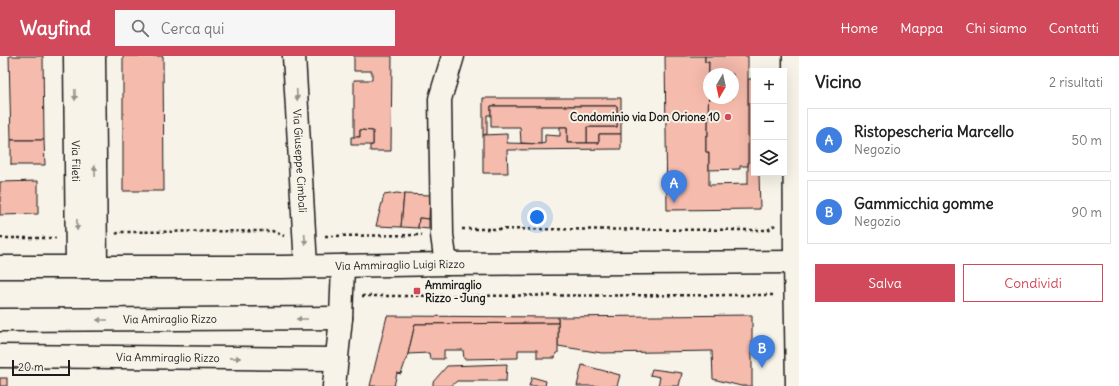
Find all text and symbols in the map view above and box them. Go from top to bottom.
search box [115,10,395,46]
text: Wayfind [20,16,91,40]
icon: search [129,17,151,39]
text: Cerca qui [161,19,224,38]
text: Home [840,19,878,37]
text: Mappa [900,19,943,37]
text: Chi siamo [965,19,1027,37]
text: Contatti [1049,19,1099,37]
north arrow [703,68,739,104]
map controls [751,68,787,176]
button: + [751,68,787,104]
text: Vicino [815,71,861,93]
text: 2 risultati [1049,74,1103,91]
one-way arrow [72,89,78,102]
one-way arrow [293,89,300,101]
button: − [751,104,787,140]
street label: Via Giuseppe Cimbali [290,109,310,213]
place label: Condominio via Don Orione 10 [570,110,720,124]
marker: Condominio via Don Orione 10 [723,112,733,122]
text: Ristopescheria Marcello [854,122,1014,141]
text: A [825,132,833,149]
text: 50 m [1071,132,1102,149]
street label: Via Fileti [69,140,83,182]
button: layers [751,140,787,176]
text: Negozio [854,141,901,158]
one-way arrow [92,164,98,177]
pin: A [661,170,687,203]
text: Gammicchia gomme [854,194,994,213]
text: B [825,204,833,221]
text: 90 m [1071,204,1102,221]
your location [527,207,547,227]
text: Negozio [854,213,901,230]
one-way arrow [74,219,80,232]
one-way arrow [301,233,308,245]
street label: Via Ammiraglio Luigi Rizzo [335,257,465,273]
button: Salva [815,264,955,302]
button: Condividi [963,264,1103,302]
place label: Ammiraglio Rizzo - Jung [425,278,486,306]
marker: Ammiraglio Rizzo - Jung [412,286,422,296]
street label: Via Amiraglio Rizzo [123,312,217,326]
one-way arrow [295,316,308,322]
one-way arrow [95,317,108,323]
pin: B [749,335,775,368]
street label: Via Ammiraglio Rizzo [116,350,220,365]
one-way arrow [229,355,242,361]
scale bar [12,358,70,377]
text: 20 m [18,360,44,374]

